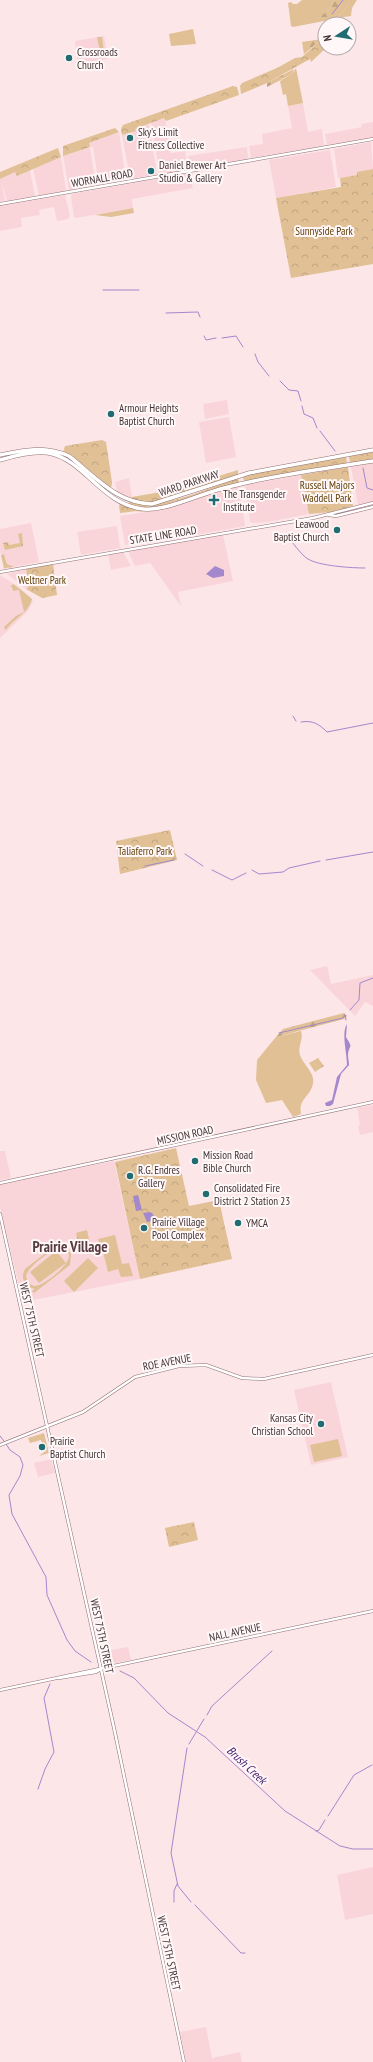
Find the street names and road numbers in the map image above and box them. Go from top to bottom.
street label: WORNALL ROAD [70,166,134,190]
street label: WARD PARKWAY [157,467,221,499]
street label: STATE LINE ROAD [129,523,198,547]
street label: MISSION ROAD [155,1122,215,1148]
street label: WEST 75TH STREET [17,1281,47,1359]
street label: ROE AVENUE [142,1350,193,1374]
street label: WEST 75TH STREET [87,1597,117,1675]
street label: NALL AVENUE [208,1620,263,1644]
street label: WEST 75TH STREET [154,1914,184,1992]

